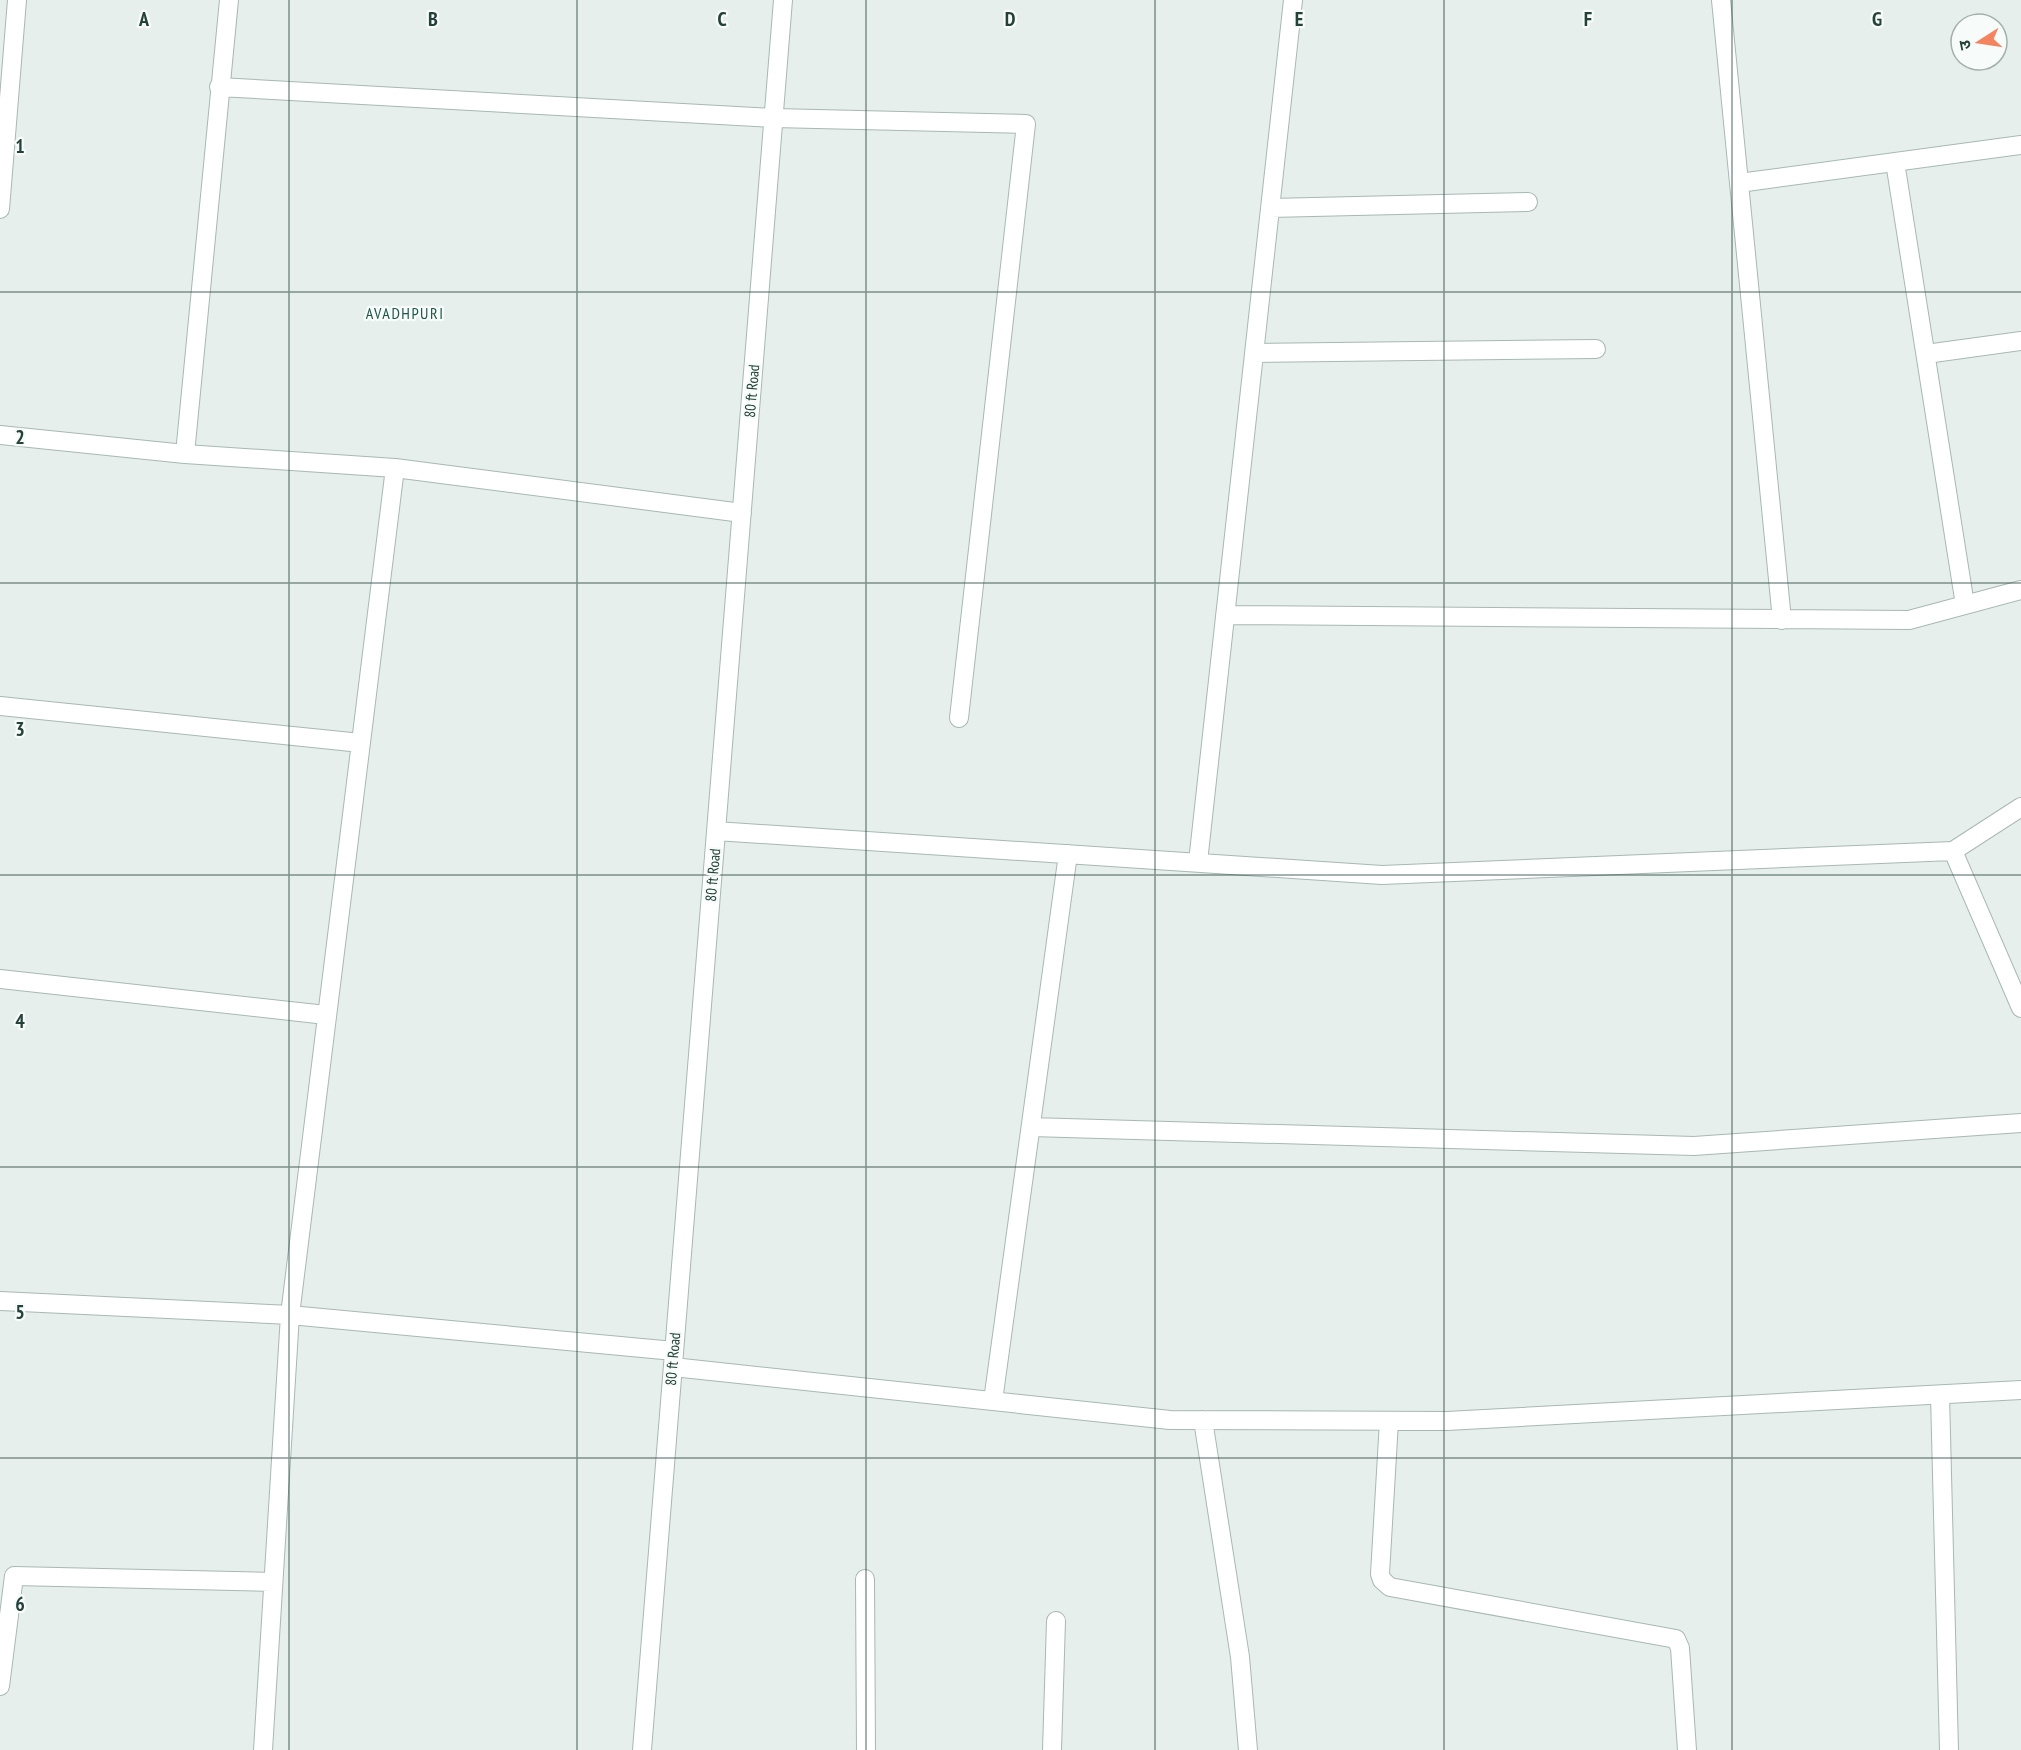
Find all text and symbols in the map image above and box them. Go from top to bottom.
text: A [138,6,150,32]
text: B [428,6,438,32]
text: C [717,6,727,32]
text: D [1005,6,1016,32]
text: E [1295,6,1303,32]
text: F [1584,6,1592,32]
text: G [1872,6,1882,32]
north arrow [1949,12,2009,72]
text: उ [1953,38,1975,52]
text: 1 [15,133,25,159]
district label: AVADHPURI [366,303,444,323]
street label: 80 ft Road [740,364,763,418]
text: 2 [15,424,25,450]
text: 3 [15,716,25,742]
street label: 80 ft Road [701,848,724,902]
text: 4 [15,1008,25,1034]
text: 5 [15,1299,25,1325]
street label: 80 ft Road [661,1332,684,1386]
text: 6 [15,1591,25,1617]

